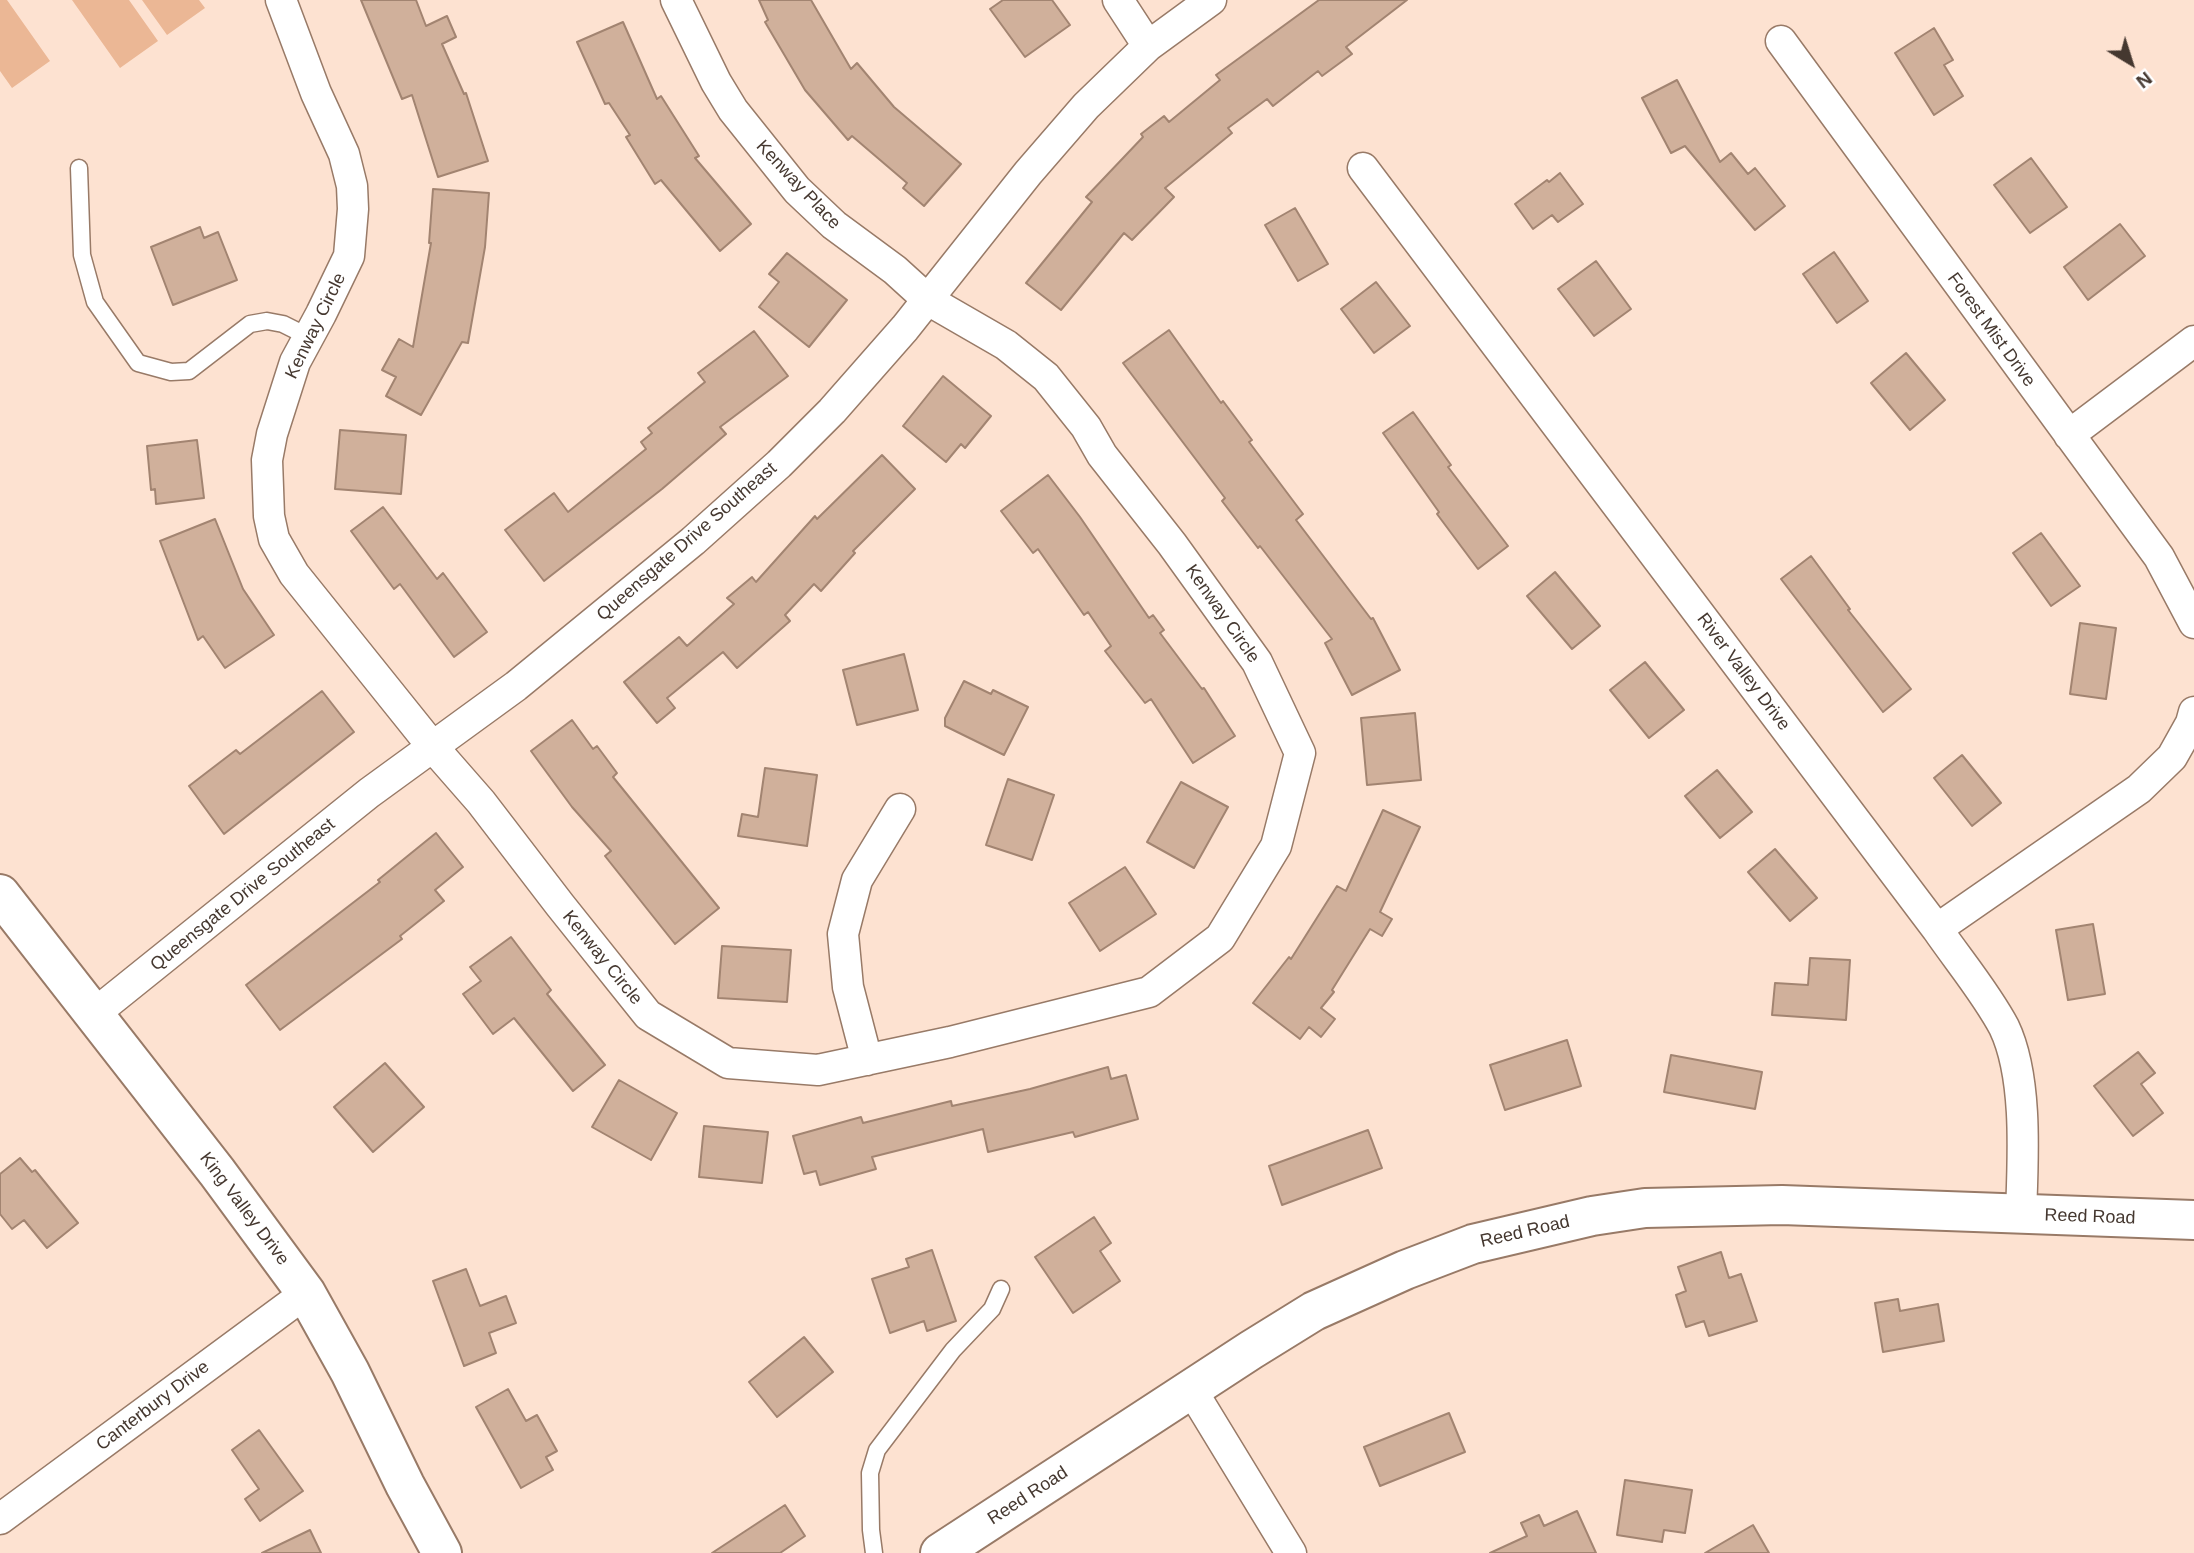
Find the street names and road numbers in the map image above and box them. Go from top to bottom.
street label: Kenway Place [751,136,845,234]
street label: Forest Mist Drive [1942,269,2040,391]
street label: Kenway Circle [281,270,351,382]
street label: Queensgate Drive Southeast [593,458,781,626]
street label: Kenway Circle [1180,561,1264,667]
street label: River Valley Drive [1692,609,1794,735]
street label: Queensgate Drive Southeast [146,814,340,976]
street label: Kenway Circle [557,907,647,1009]
street label: King Valley Drive [195,1148,293,1270]
street label: Reed Road [2044,1205,2136,1229]
street label: Reed Road [1478,1211,1572,1253]
street label: Canterbury Drive [92,1356,214,1456]
street label: Reed Road [984,1462,1072,1530]

